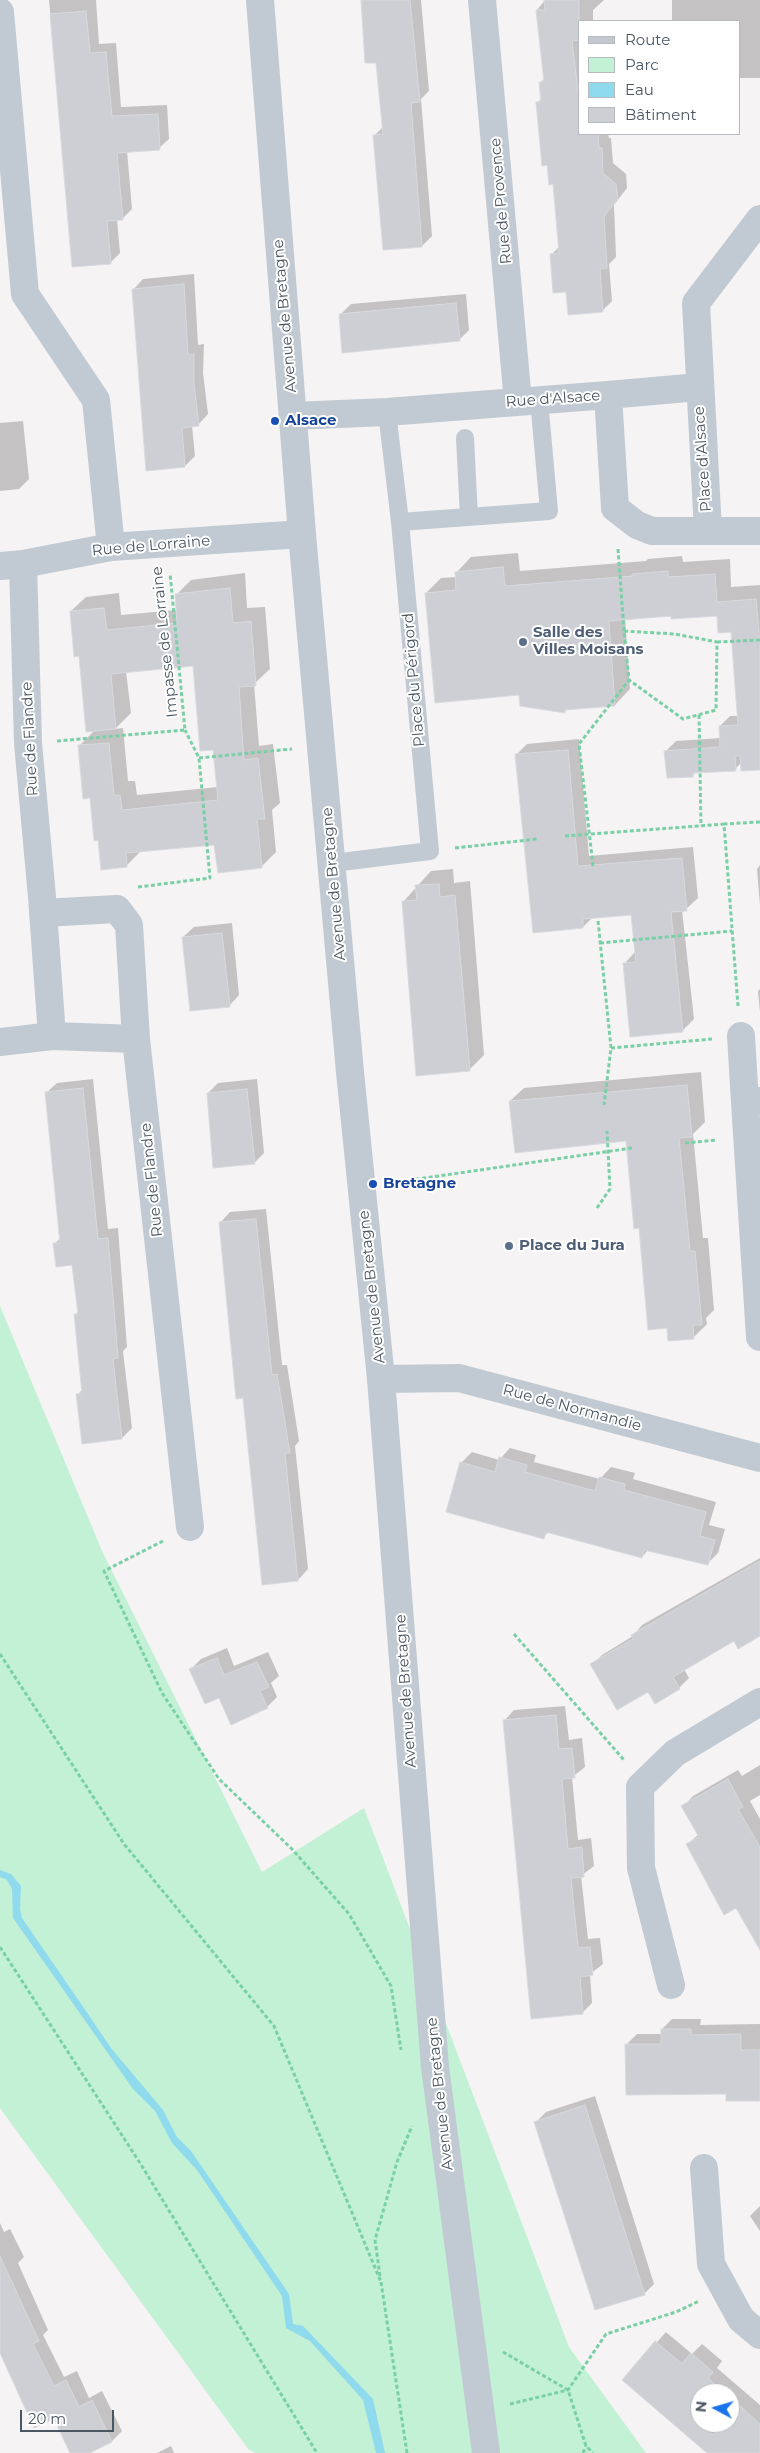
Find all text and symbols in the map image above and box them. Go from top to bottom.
legend [578,20,740,135]
text: Route [625,30,670,49]
text: Parc [625,55,659,74]
text: Eau [625,80,654,99]
text: Bâtiment [625,105,697,124]
street label: Rue de Provence [487,137,515,265]
street label: Avenue de Bretagne [269,239,301,393]
street label: Rue d'Alsace [505,387,601,411]
street label: Place d'Alsace [690,406,716,512]
place label: Alsace [285,412,337,430]
marker: Alsace [269,415,281,427]
street label: Rue de Lorraine [91,532,211,560]
street label: Impasse de Lorraine [148,566,182,718]
street label: Place du Périgord [399,612,429,748]
place label: Salle des Villes Moisans [533,624,644,659]
marker: Salle des Villes Moisans [517,636,529,648]
street label: Rue de Flandre [18,681,42,797]
street label: Avenue de Bretagne [318,807,350,961]
street label: Rue de Flandre [137,1122,167,1238]
place label: Bretagne [383,1175,456,1193]
marker: Bretagne [367,1178,379,1190]
street label: Avenue de Bretagne [355,1209,389,1365]
place label: Place du Jura [519,1237,625,1255]
marker: Place du Jura [503,1240,515,1252]
street label: Rue de Normandie [501,1381,643,1435]
street label: Avenue de Bretagne [392,1614,420,1768]
street label: Avenue de Bretagne [423,2016,457,2172]
north arrow [690,2383,740,2433]
scale bar [22,2400,116,2432]
text: N [692,2400,711,2413]
text: 20 m [28,2409,66,2428]

